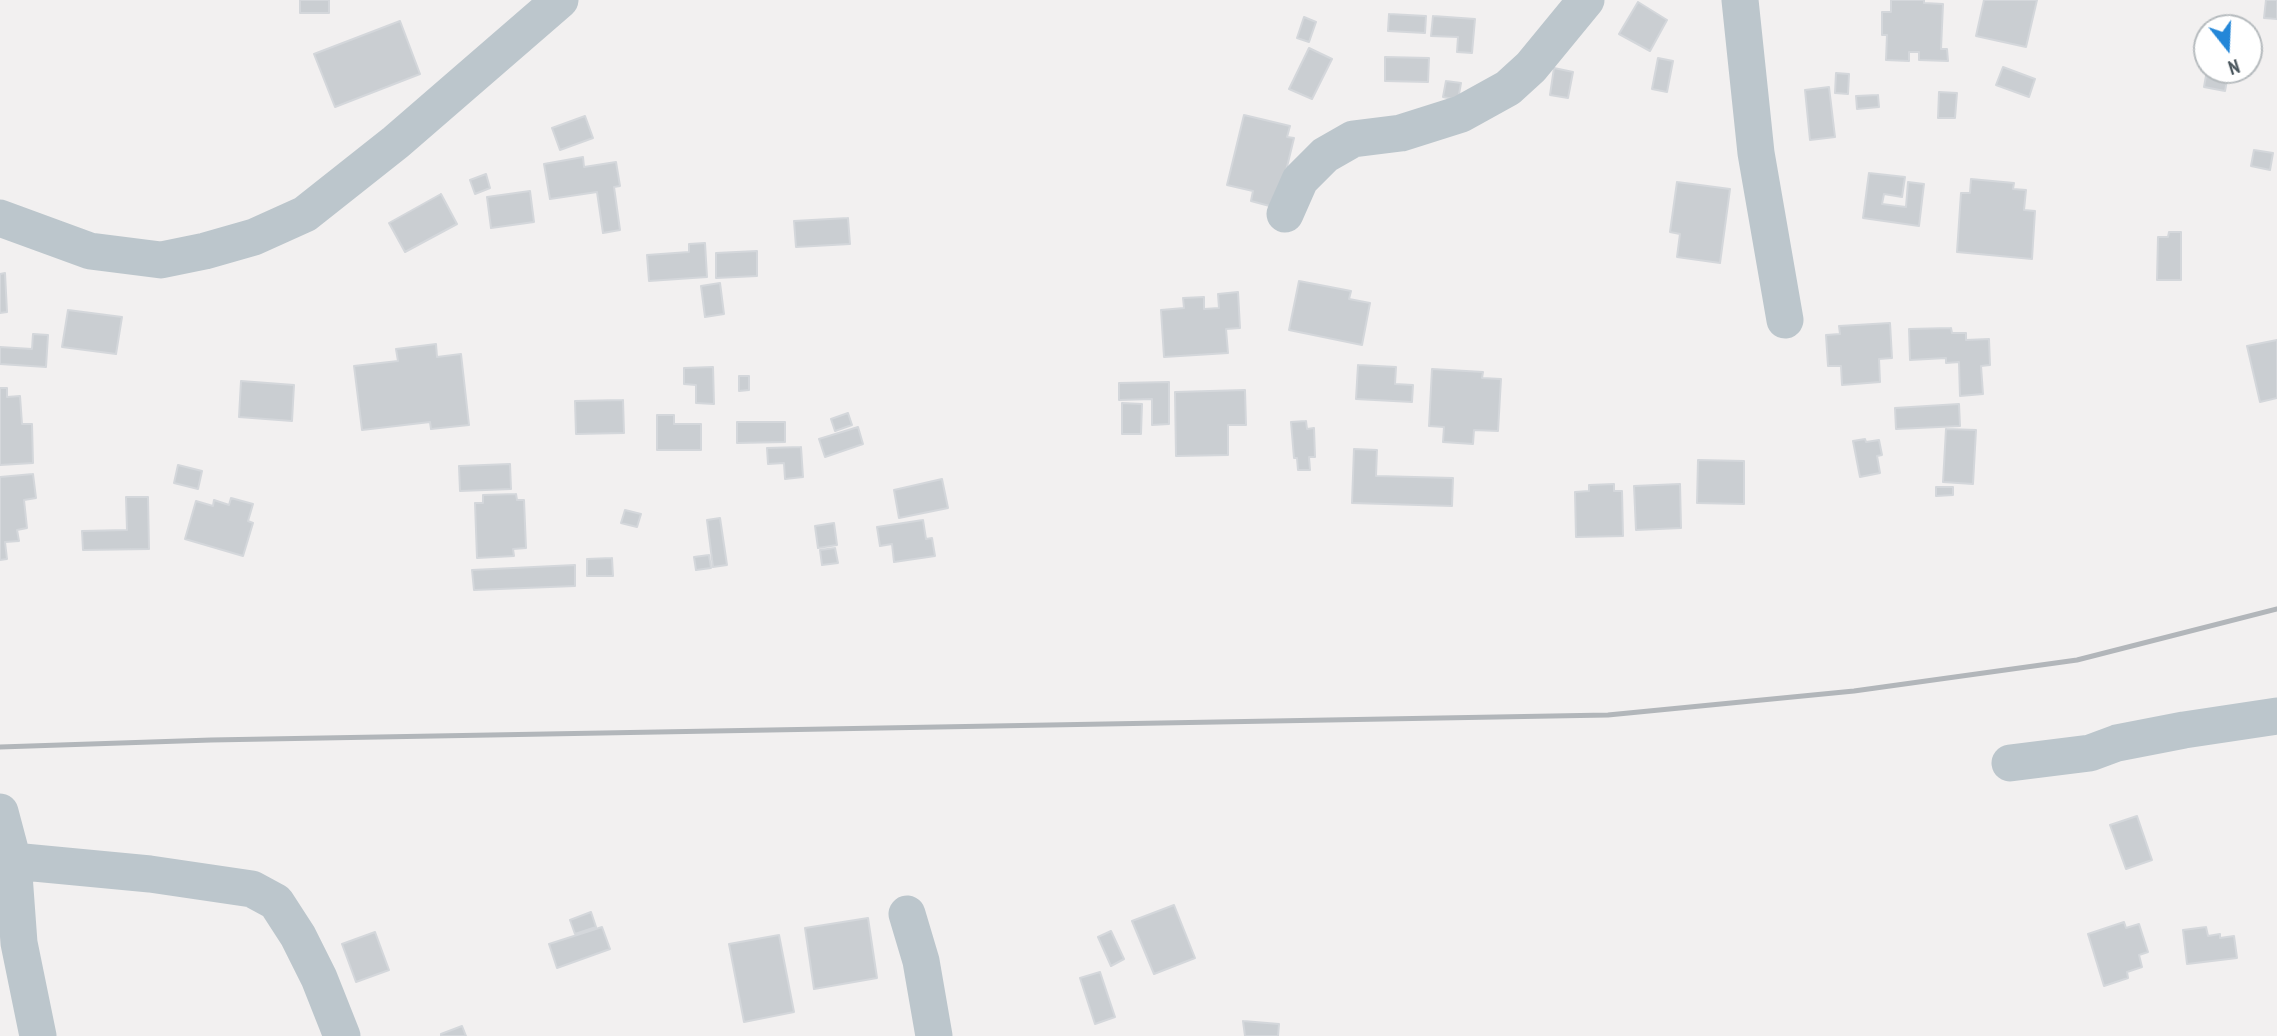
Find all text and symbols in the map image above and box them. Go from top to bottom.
north arrow [2193,14,2263,84]
text: N [2225,54,2242,80]

